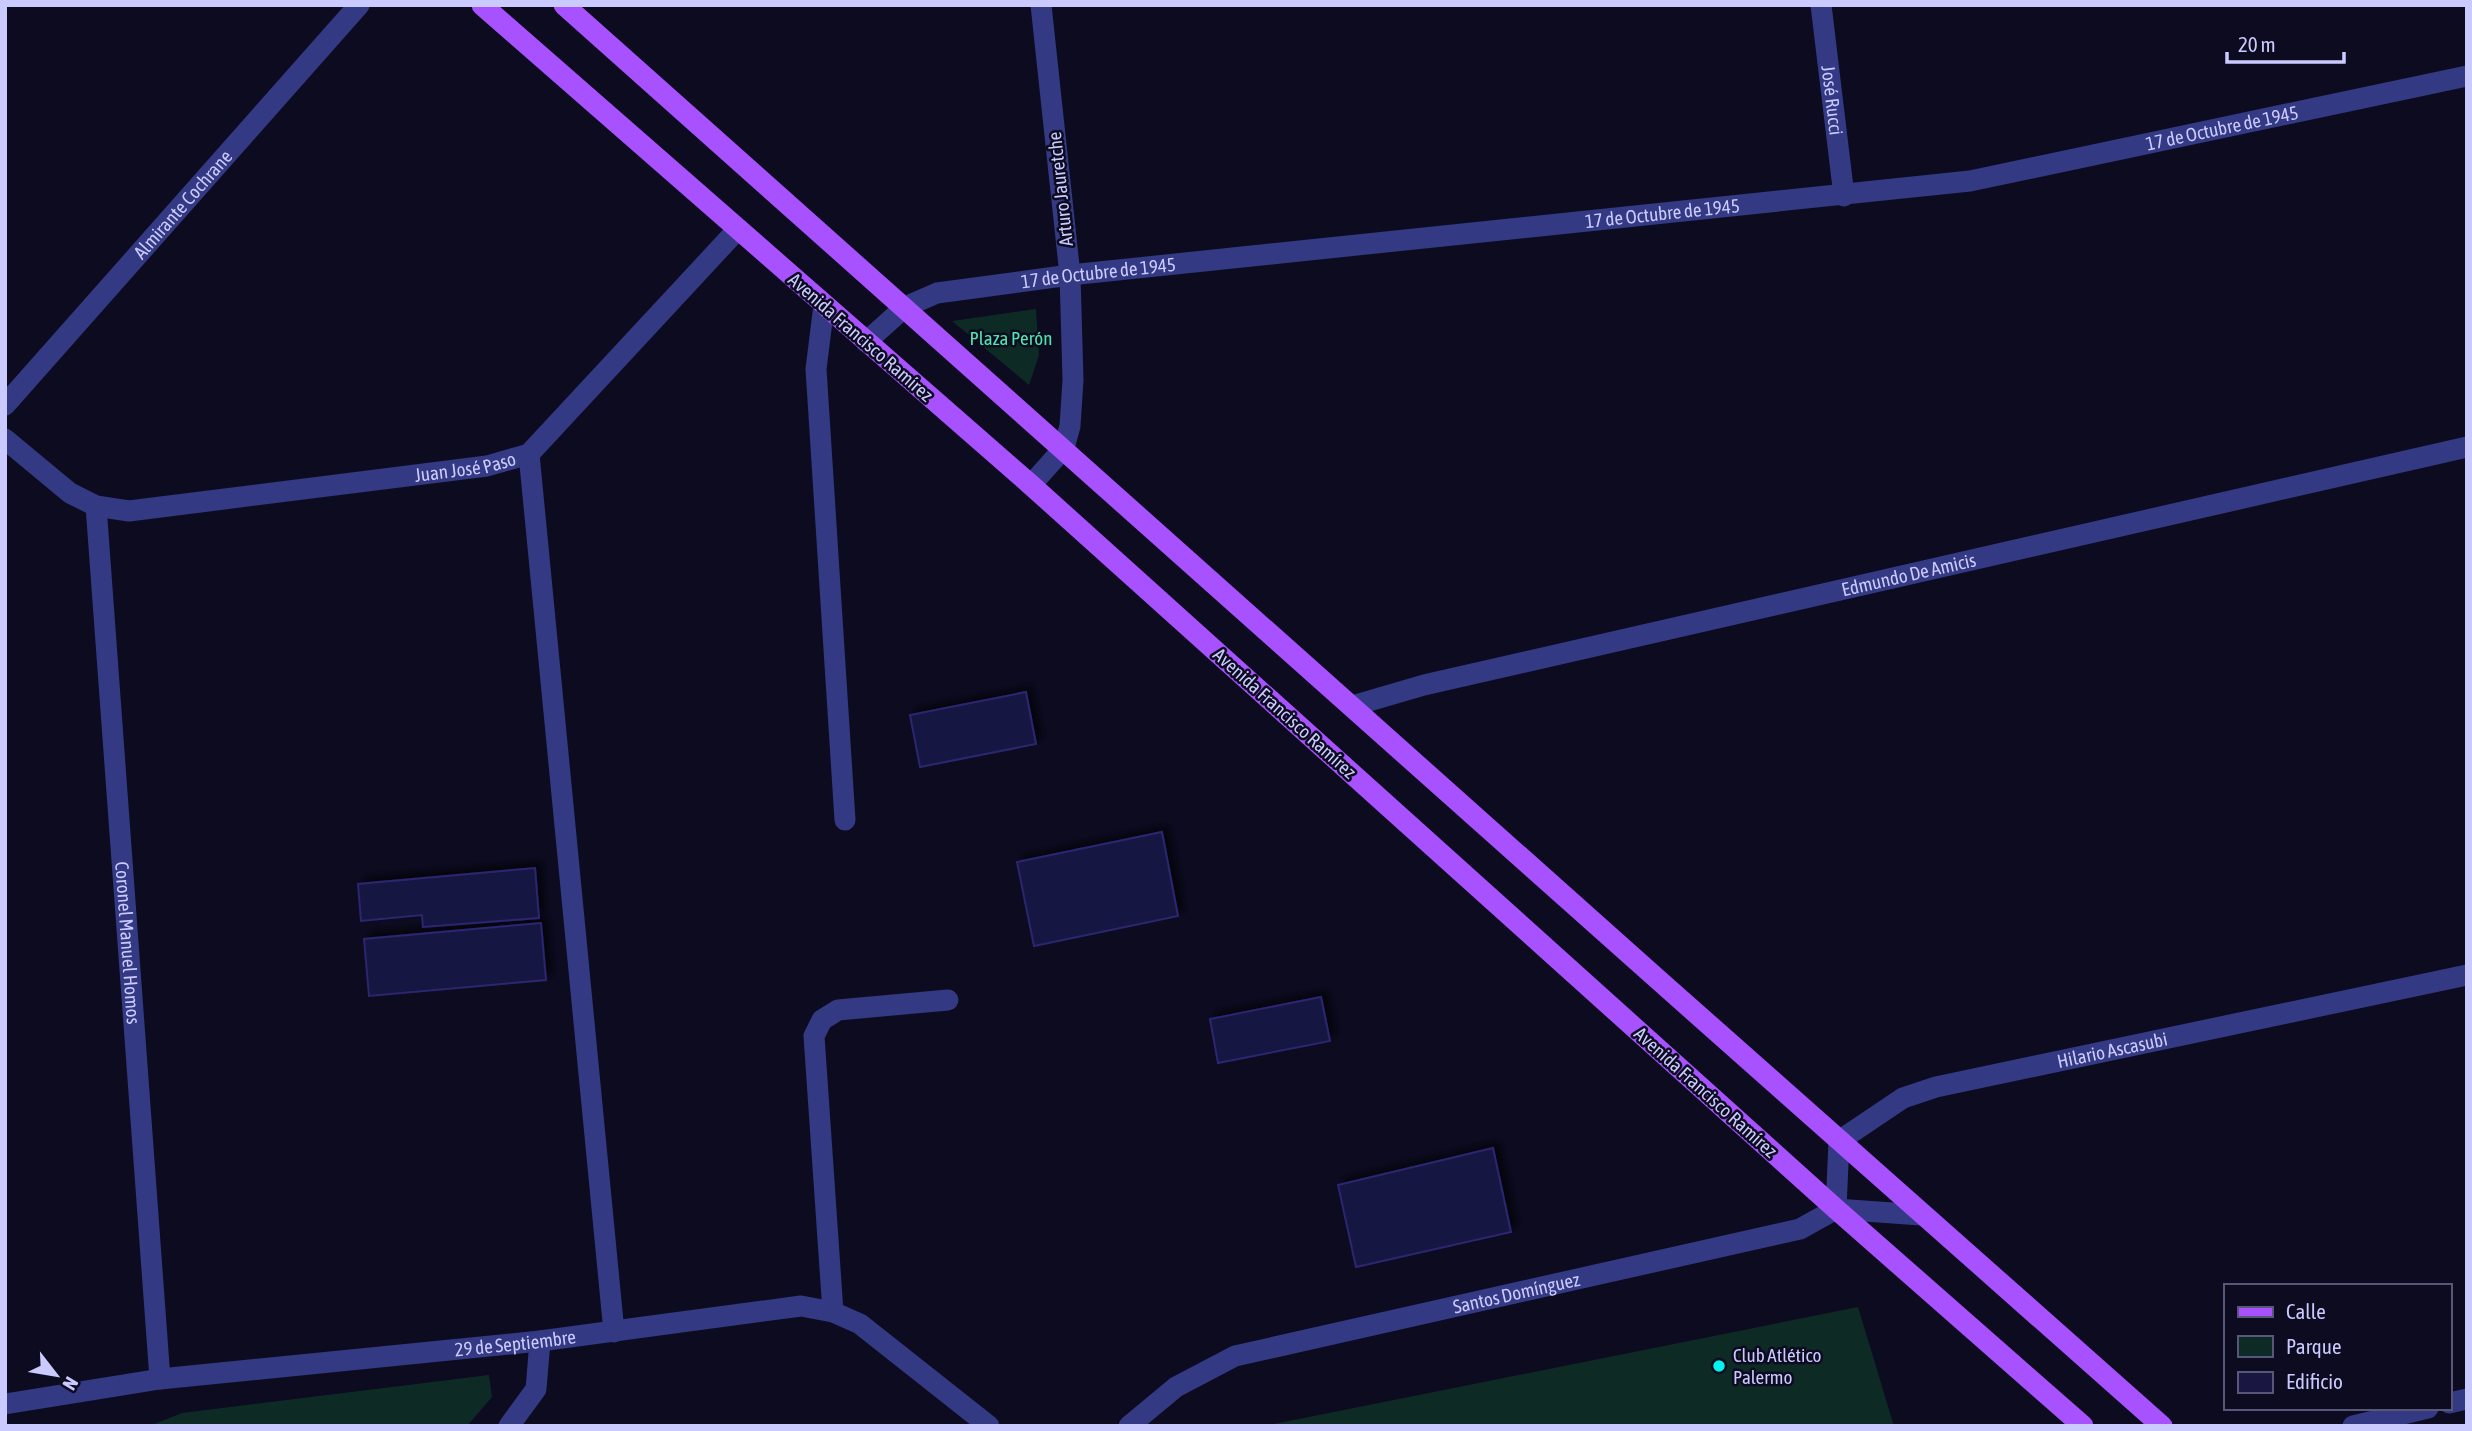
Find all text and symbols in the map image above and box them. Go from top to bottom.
scale bar [2227,21,2344,65]
text: 20 m [2238,32,2276,56]
street label: José Rucci [1817,64,1848,136]
street label: 17 de Octubre de 1945 [2144,101,2300,155]
street label: Arturo Jauretche [1043,131,1077,247]
street label: Almirante Cochrane [129,145,237,263]
street label: 17 de Octubre de 1945 [1584,194,1741,232]
street label: 17 de Octubre de 1945 [1020,253,1177,293]
street label: Avenida Francisco Ramírez [784,268,938,406]
park label: Plaza Perón [970,327,1052,349]
street label: Juan José Paso [413,447,518,486]
street label: Edmundo De Amicis [1839,548,1978,600]
street label: Avenida Francisco Ramírez [1209,643,1361,783]
street label: Coronel Manuel Homos [111,861,145,1025]
street label: Avenida Francisco Ramírez [1630,1022,1782,1162]
street label: Hilario Ascasubi [2055,1028,2169,1072]
street label: Santos Domínguez [1451,1268,1582,1318]
legend [2224,1284,2451,1410]
text: Calle [2286,1299,2326,1323]
street label: 29 de Septiembre [454,1325,577,1360]
text: Parque [2286,1334,2341,1358]
north arrow [21,1340,91,1410]
place label: Club Atlético Palermo [1733,1344,1821,1388]
marker: Club Atlético Palermo [1711,1358,1727,1374]
text: Edificio [2286,1369,2343,1393]
text: N [58,1373,83,1394]

